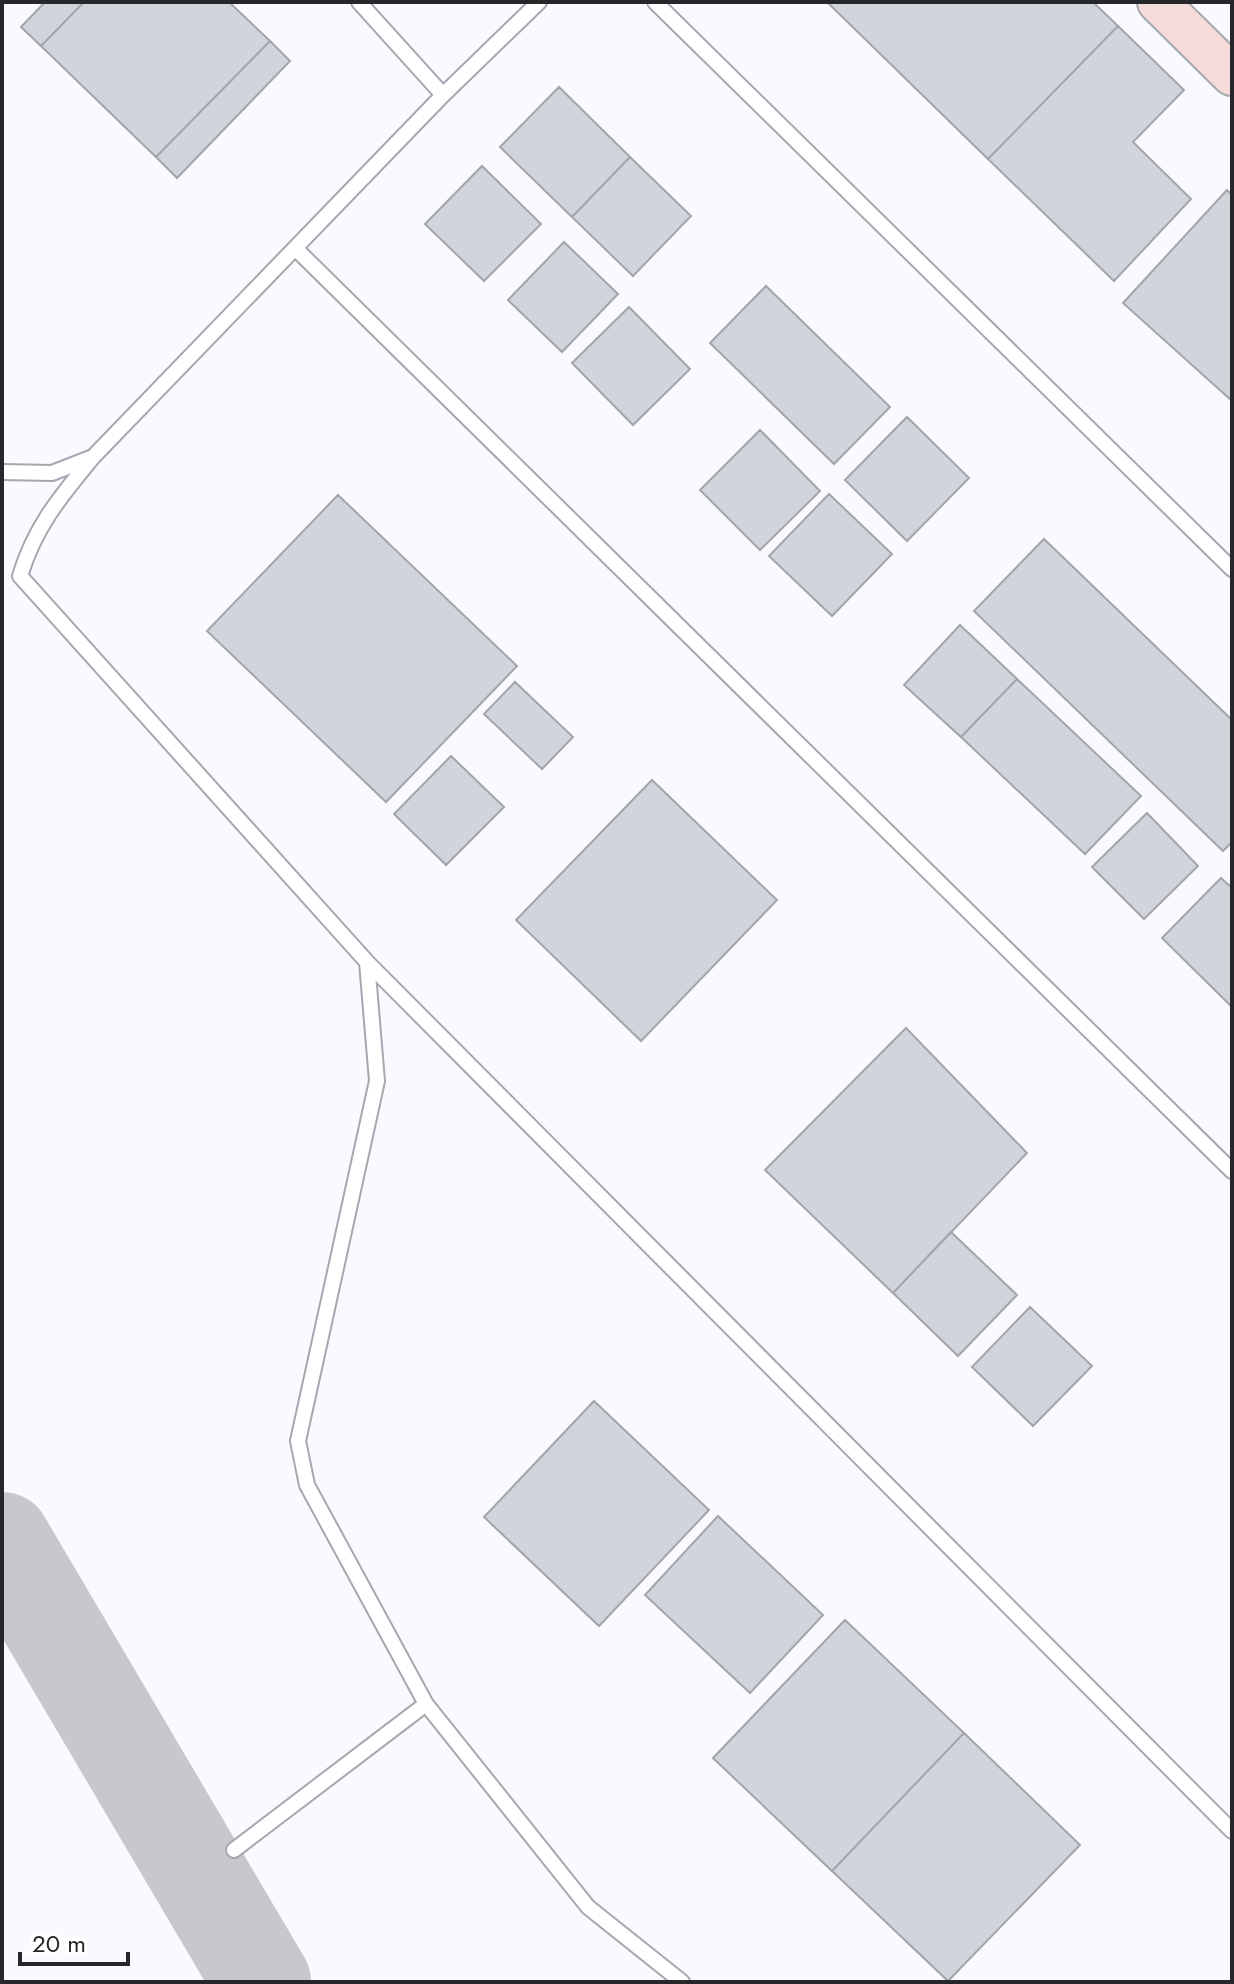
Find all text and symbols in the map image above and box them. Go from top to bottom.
scale bar [20,1916,128,1966]
text: 20 m [32,1926,86,1961]

